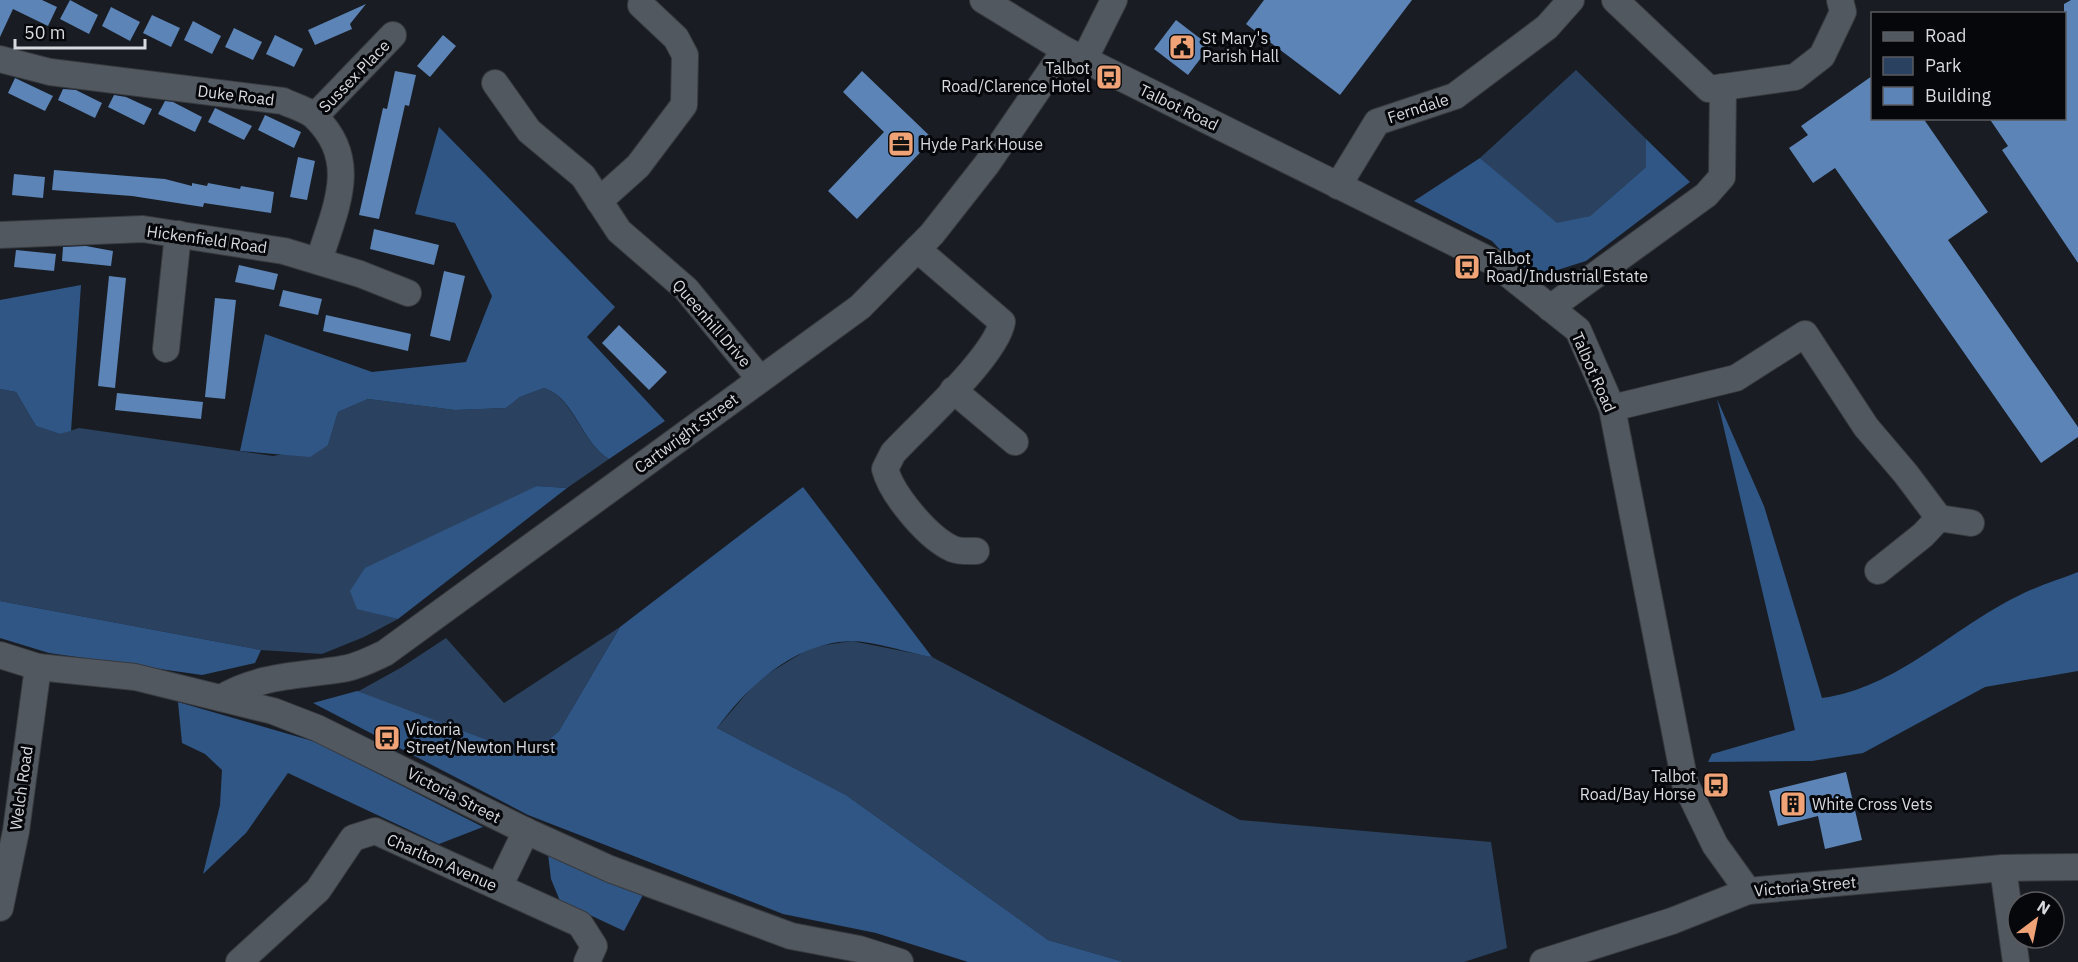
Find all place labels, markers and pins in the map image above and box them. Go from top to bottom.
place label: St Mary's Parish Hall [1202,28,1279,66]
public building icon: St Mary's Parish Hall [1167,32,1197,62]
place label: Talbot Road/Clarence Hotel [941,58,1090,96]
bus stop icon: Talbot Road/Clarence Hotel [1094,62,1124,92]
office icon: Hyde Park House [886,129,916,159]
place label: Hyde Park House [920,134,1043,154]
place label: Talbot Road/Industrial Estate [1486,248,1648,286]
bus stop icon: Talbot Road/Industrial Estate [1452,252,1482,282]
place label: Victoria Street/Newton Hurst [406,719,555,757]
bus stop icon: Victoria Street/Newton Hurst [372,723,402,753]
place label: Talbot Road/Bay Horse [1580,766,1696,804]
bus stop icon: Talbot Road/Bay Horse [1701,770,1731,800]
building icon: White Cross Vets [1778,789,1808,819]
place label: White Cross Vets [1812,794,1933,814]

